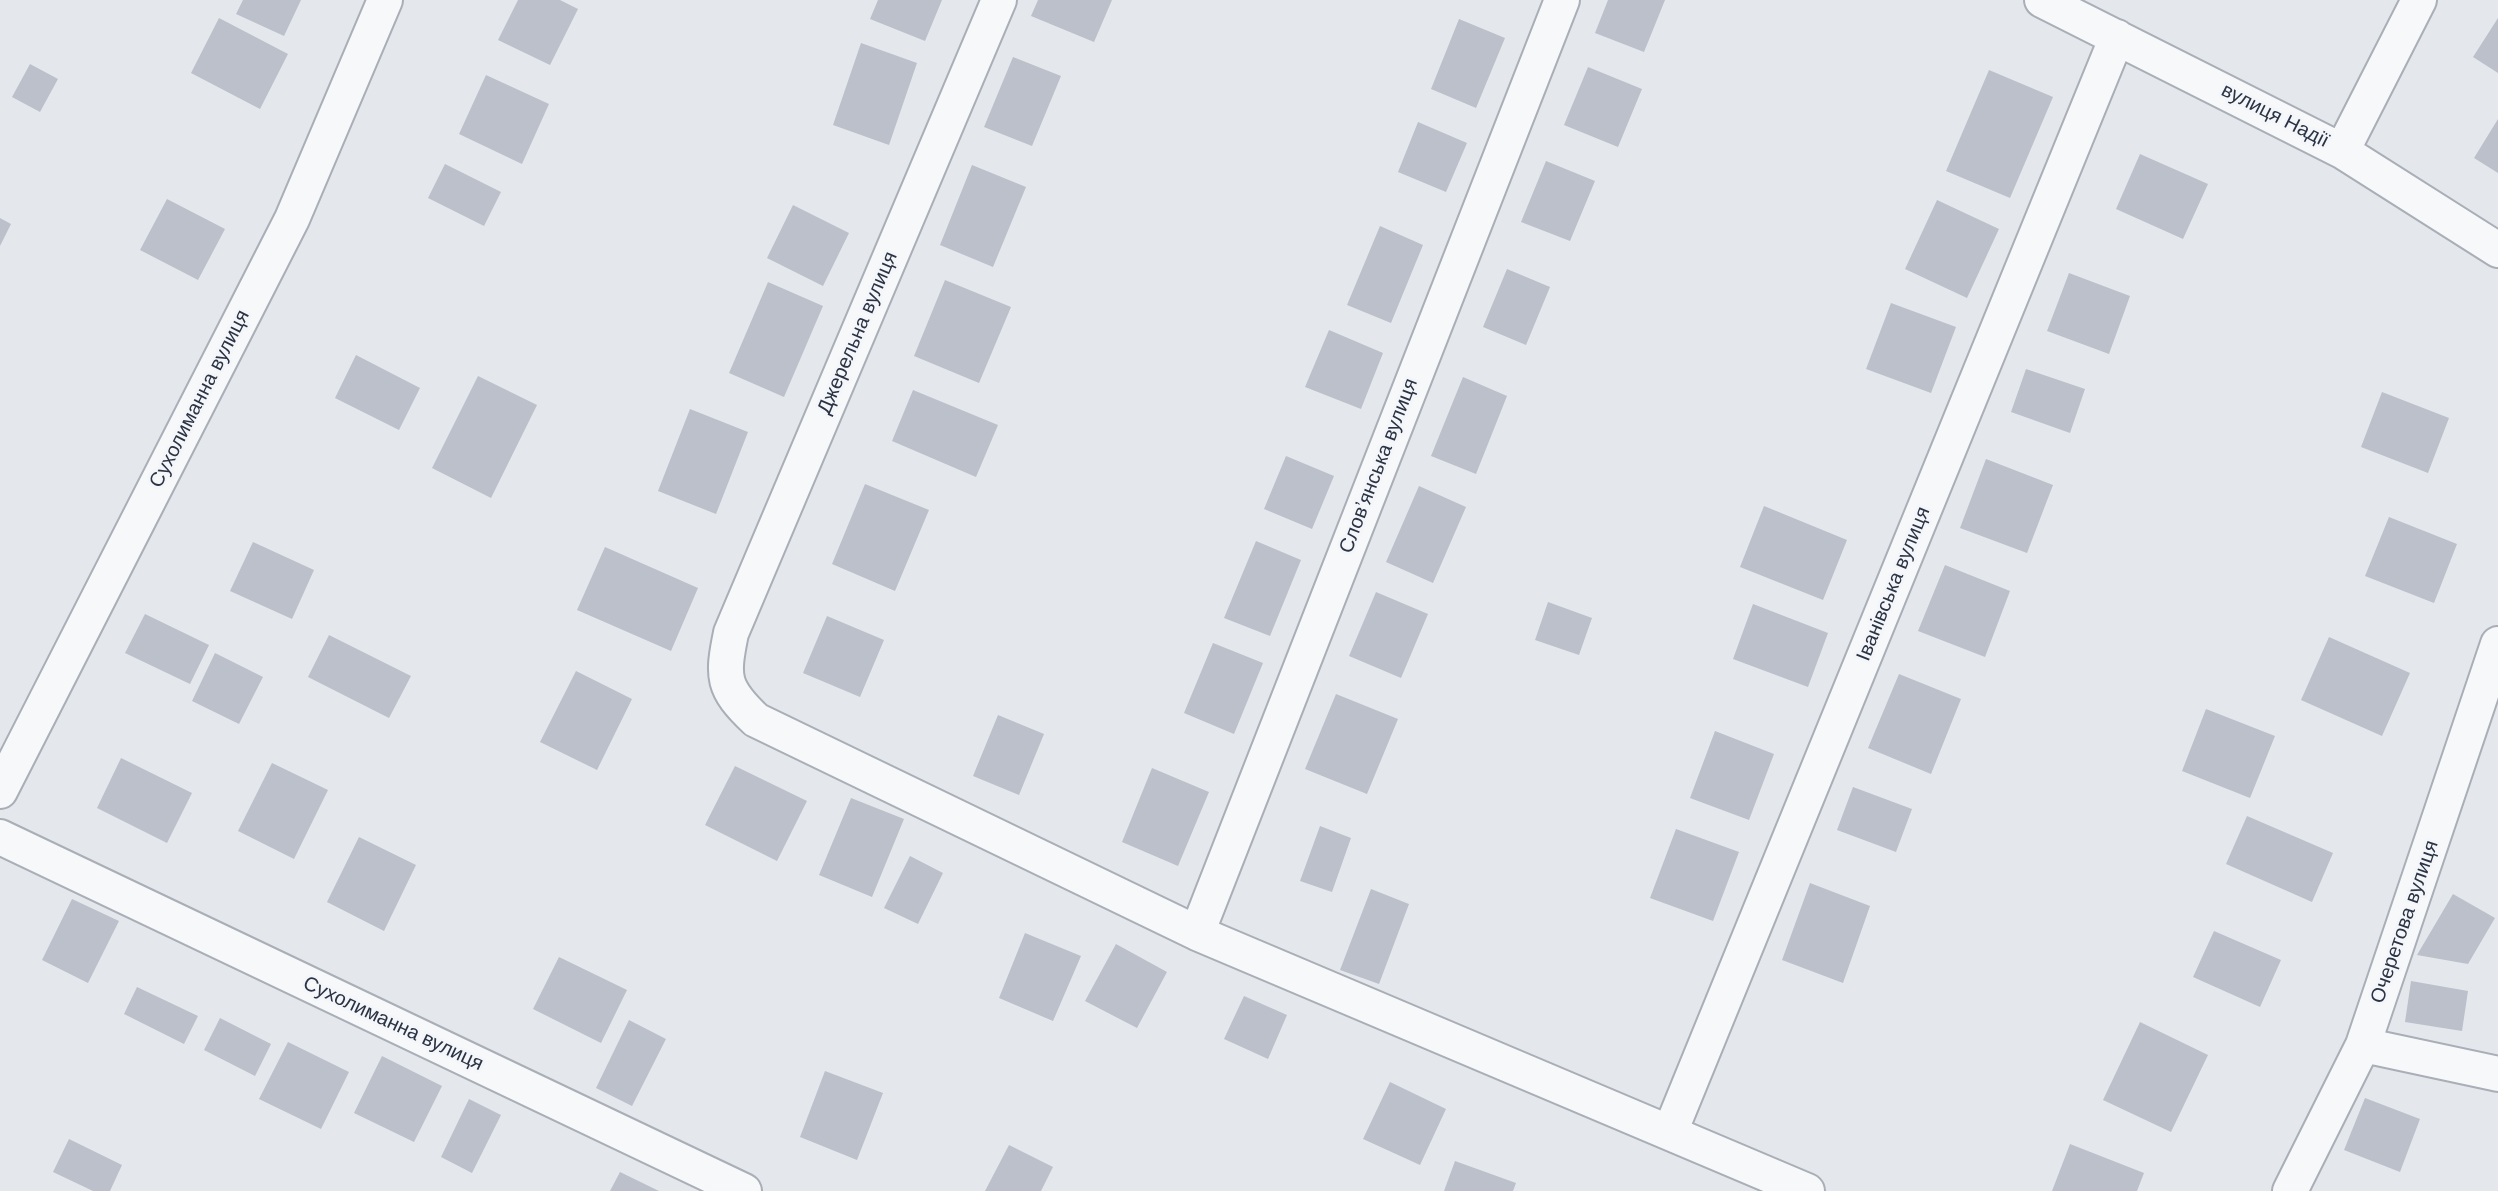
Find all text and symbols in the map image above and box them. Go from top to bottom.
street label: вулиця Надії [2217,79,2333,153]
street label: Джерельна вулиця [813,248,903,418]
street label: Сухолиманна вулиця [145,306,255,492]
street label: Словʼянська вулиця [1335,375,1423,557]
street label: Іванівська вулиця [1852,503,1936,665]
street label: Очеретова вулиця [2366,837,2444,1007]
street label: Сухолиманна вулиця [299,972,487,1076]

